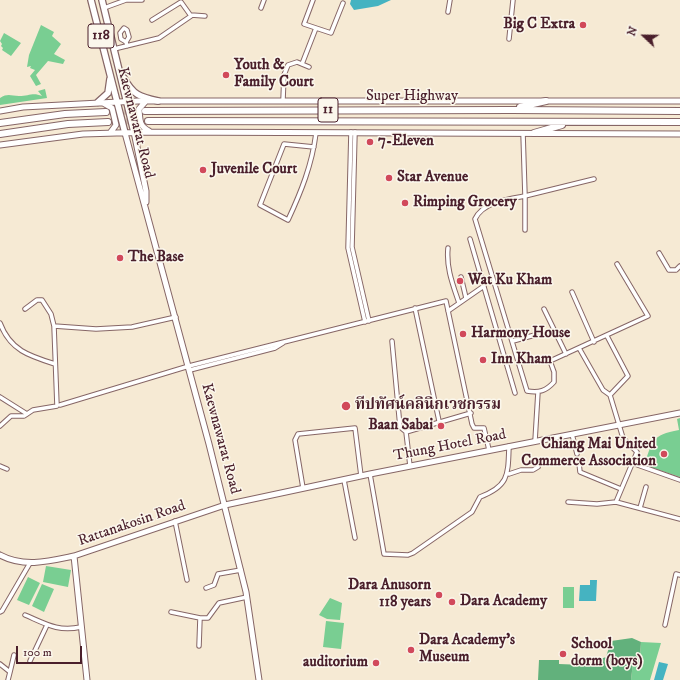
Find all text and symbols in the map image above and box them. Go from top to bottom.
place label: Big C Extra [503,16,575,34]
north arrow [624,16,664,56]
marker: Big C Extra [578,20,588,30]
road number: 118 [88,24,114,48]
text: N [625,25,641,38]
place label: Youth & Family Court [234,57,314,92]
street label: Kaewnawarat Road [112,66,158,180]
marker: Youth & Family Court [221,70,231,80]
street label: Super Highway [366,88,458,106]
road number: 11 [318,98,338,122]
place label: 7-Eleven [378,133,434,151]
marker: 7-Eleven [365,137,375,147]
place label: Juvenile Court [211,161,297,179]
marker: Juvenile Court [198,165,208,175]
place label: Star Avenue [397,169,468,187]
marker: Star Avenue [384,173,394,183]
place label: Rimping Grocery [413,194,517,212]
marker: Rimping Grocery [400,198,410,208]
place label: The Base [128,249,184,267]
marker: The Base [115,253,125,263]
place label: Wat Ku Kham [468,272,552,290]
marker: Wat Ku Kham [455,276,465,286]
place label: Harmony House [471,325,570,343]
marker: Harmony House [458,329,468,339]
place label: Inn Kham [491,351,552,369]
marker: Inn Kham [478,355,488,365]
street label: Kaewnawarat Road [197,382,243,496]
place label: ทีปทัศน์คลินิกเวชกรรม [355,397,501,415]
marker: ทีปทัศน์คลินิกเวชกรรม [340,400,352,412]
place label: Baan Sabai [368,417,433,435]
marker: Baan Sabai [436,421,446,431]
street label: Thung Hotel Road [392,426,508,466]
place label: Chiang Mai United Commerce Association [521,436,656,471]
marker: Chiang Mai United Commerce Association [659,449,669,459]
street label: Rattanakosin Road [76,497,188,551]
place label: Dara Anusorn 118 years [348,577,431,612]
marker: Dara Anusorn 118 years [434,590,444,600]
place label: Dara Academy [460,593,547,611]
marker: Dara Academy [447,597,457,607]
place label: Dara Academy's Museum [419,632,515,667]
place label: School dorm (boys) [571,636,643,671]
scale bar [18,638,84,664]
text: 100 m [23,645,52,660]
marker: Dara Academy's Museum [406,645,416,655]
marker: School dorm (boys) [558,649,568,659]
place label: auditorium [303,654,368,672]
marker: auditorium [371,658,381,668]

